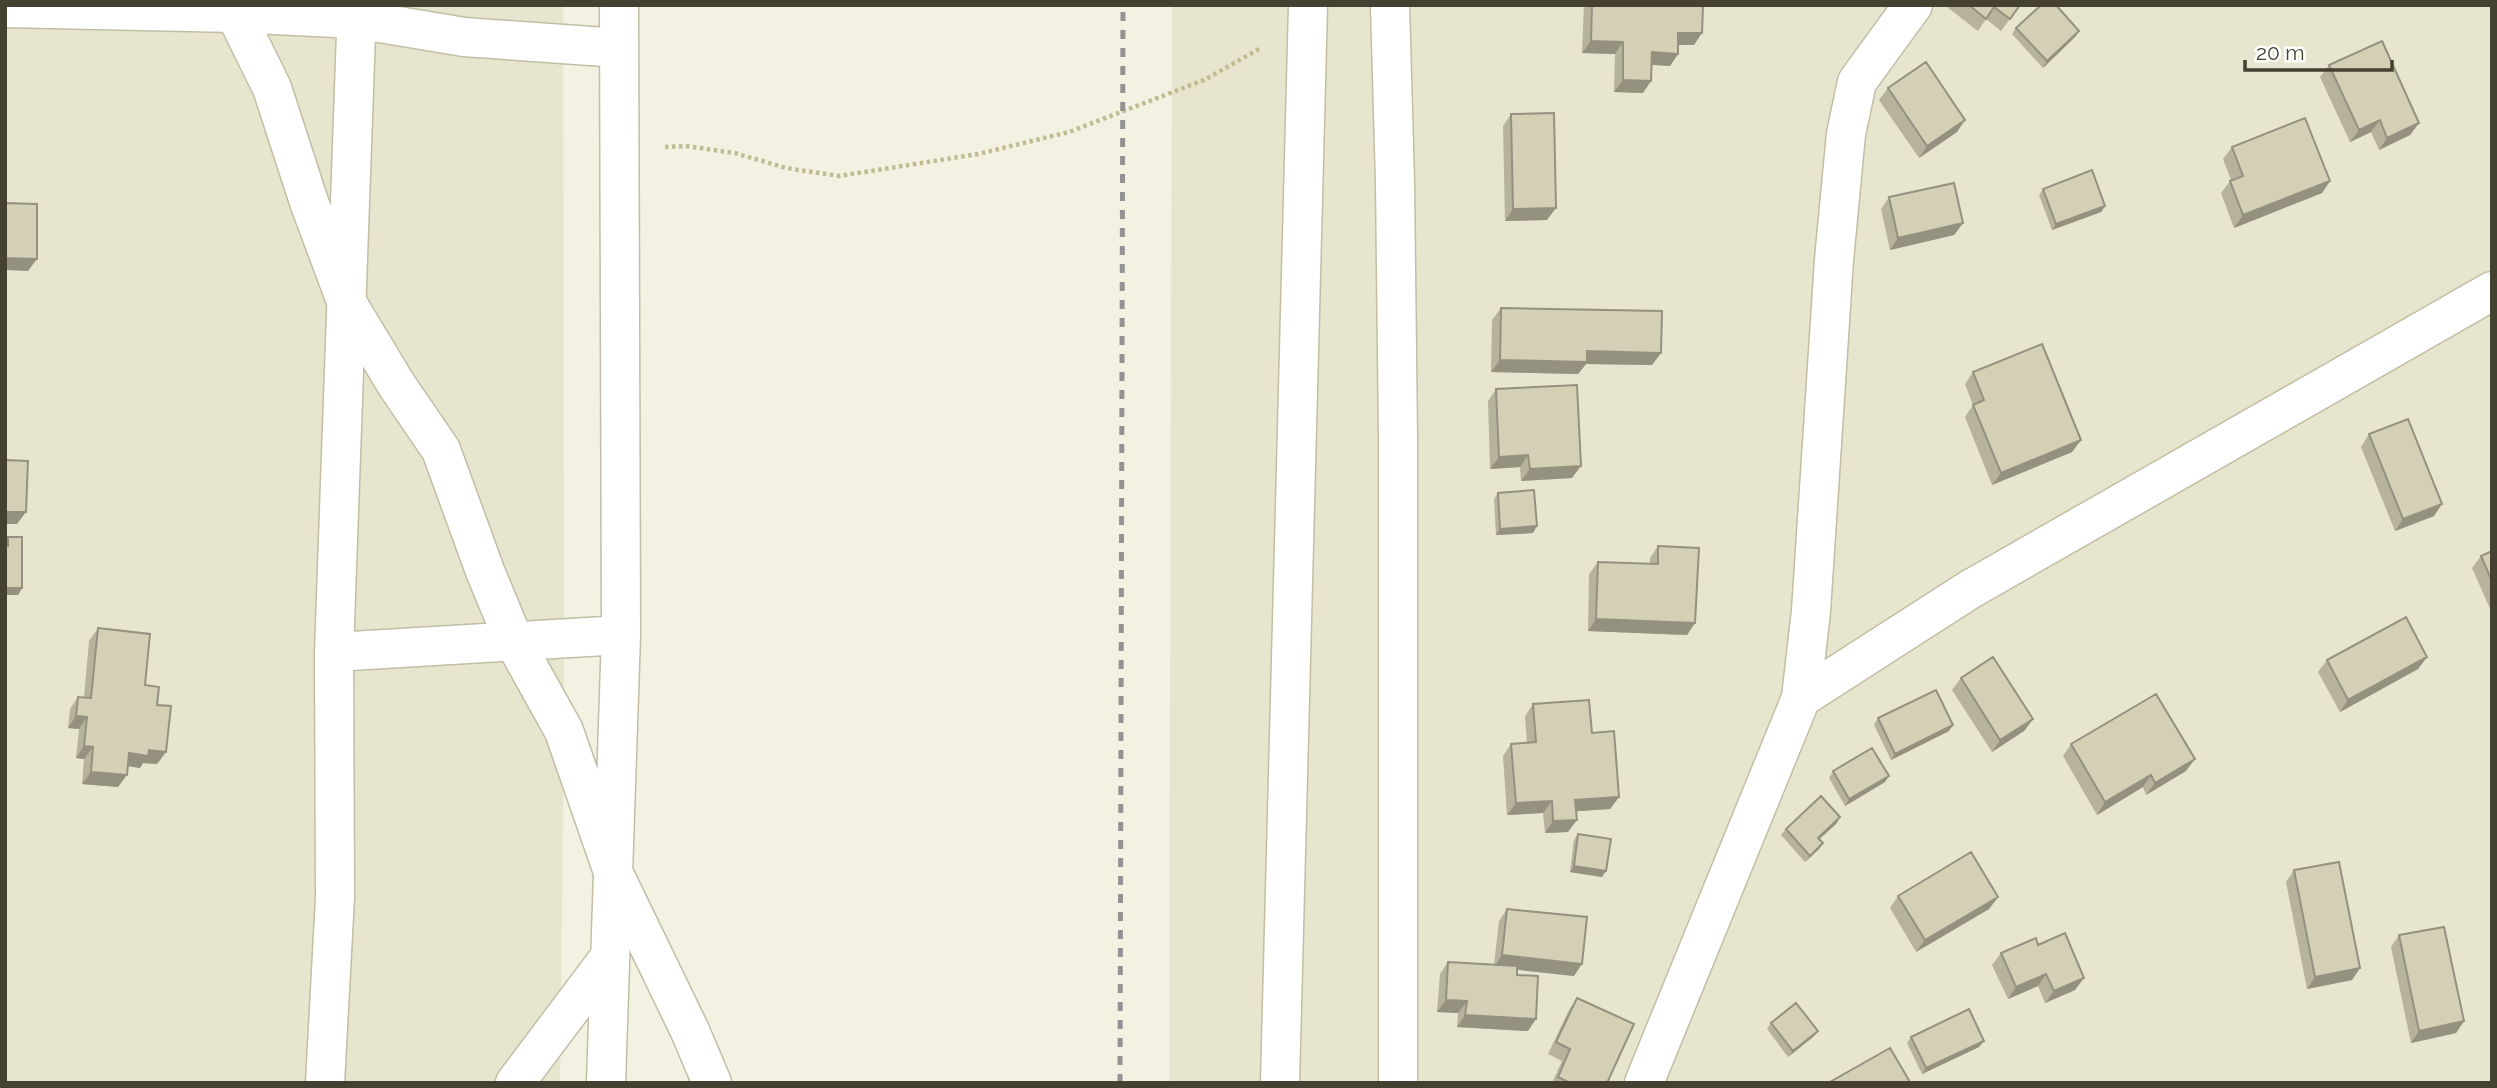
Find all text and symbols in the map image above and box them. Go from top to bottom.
scale bar [2245,28,2392,72]
text: 20 m [2256,40,2304,65]

